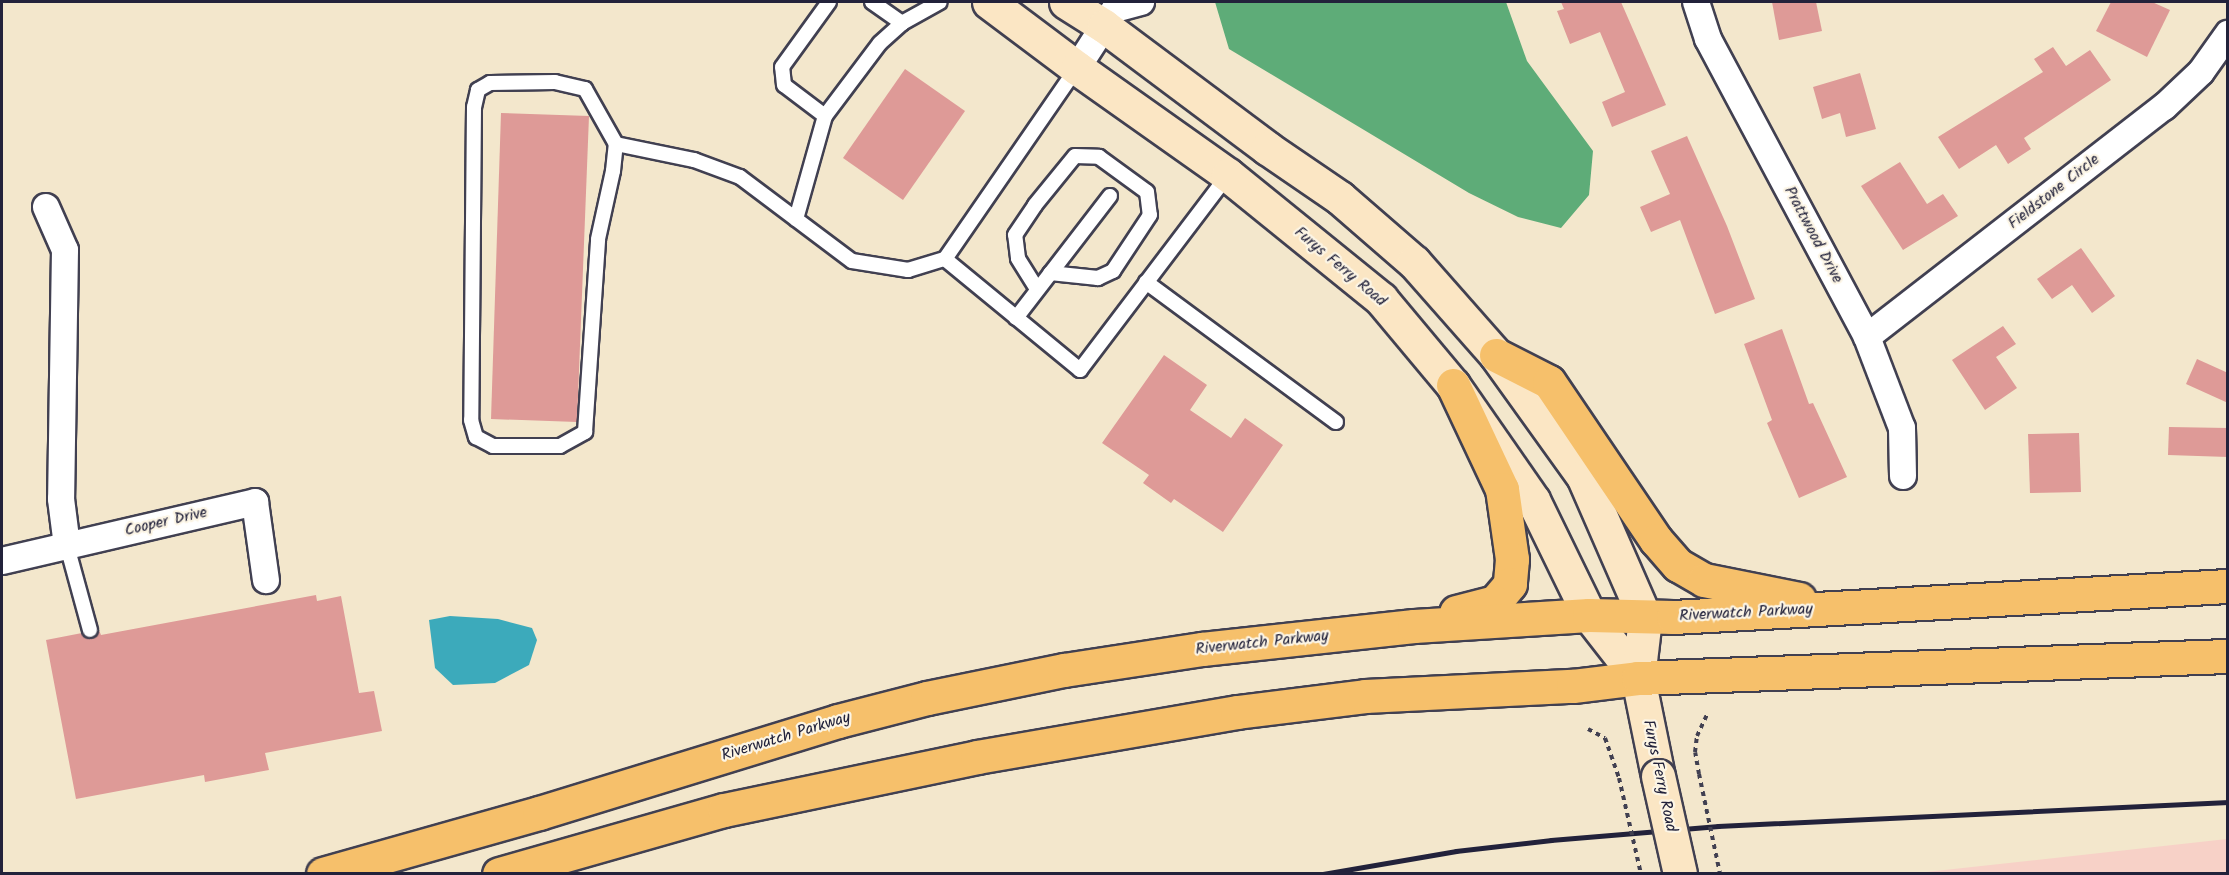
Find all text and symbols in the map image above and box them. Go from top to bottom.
street label: Fieldstone Circle [2005,150,2103,234]
street label: Prattwood Drive [1779,183,1847,287]
street label: Furys Ferry Road [1290,223,1390,311]
street label: Cooper Drive [123,503,209,541]
street label: Riverwatch Parkway [1679,600,1813,626]
street label: Riverwatch Parkway [1194,626,1330,660]
street label: Riverwatch Parkway [719,708,853,766]
street label: Furys Ferry Road [1638,718,1680,834]

